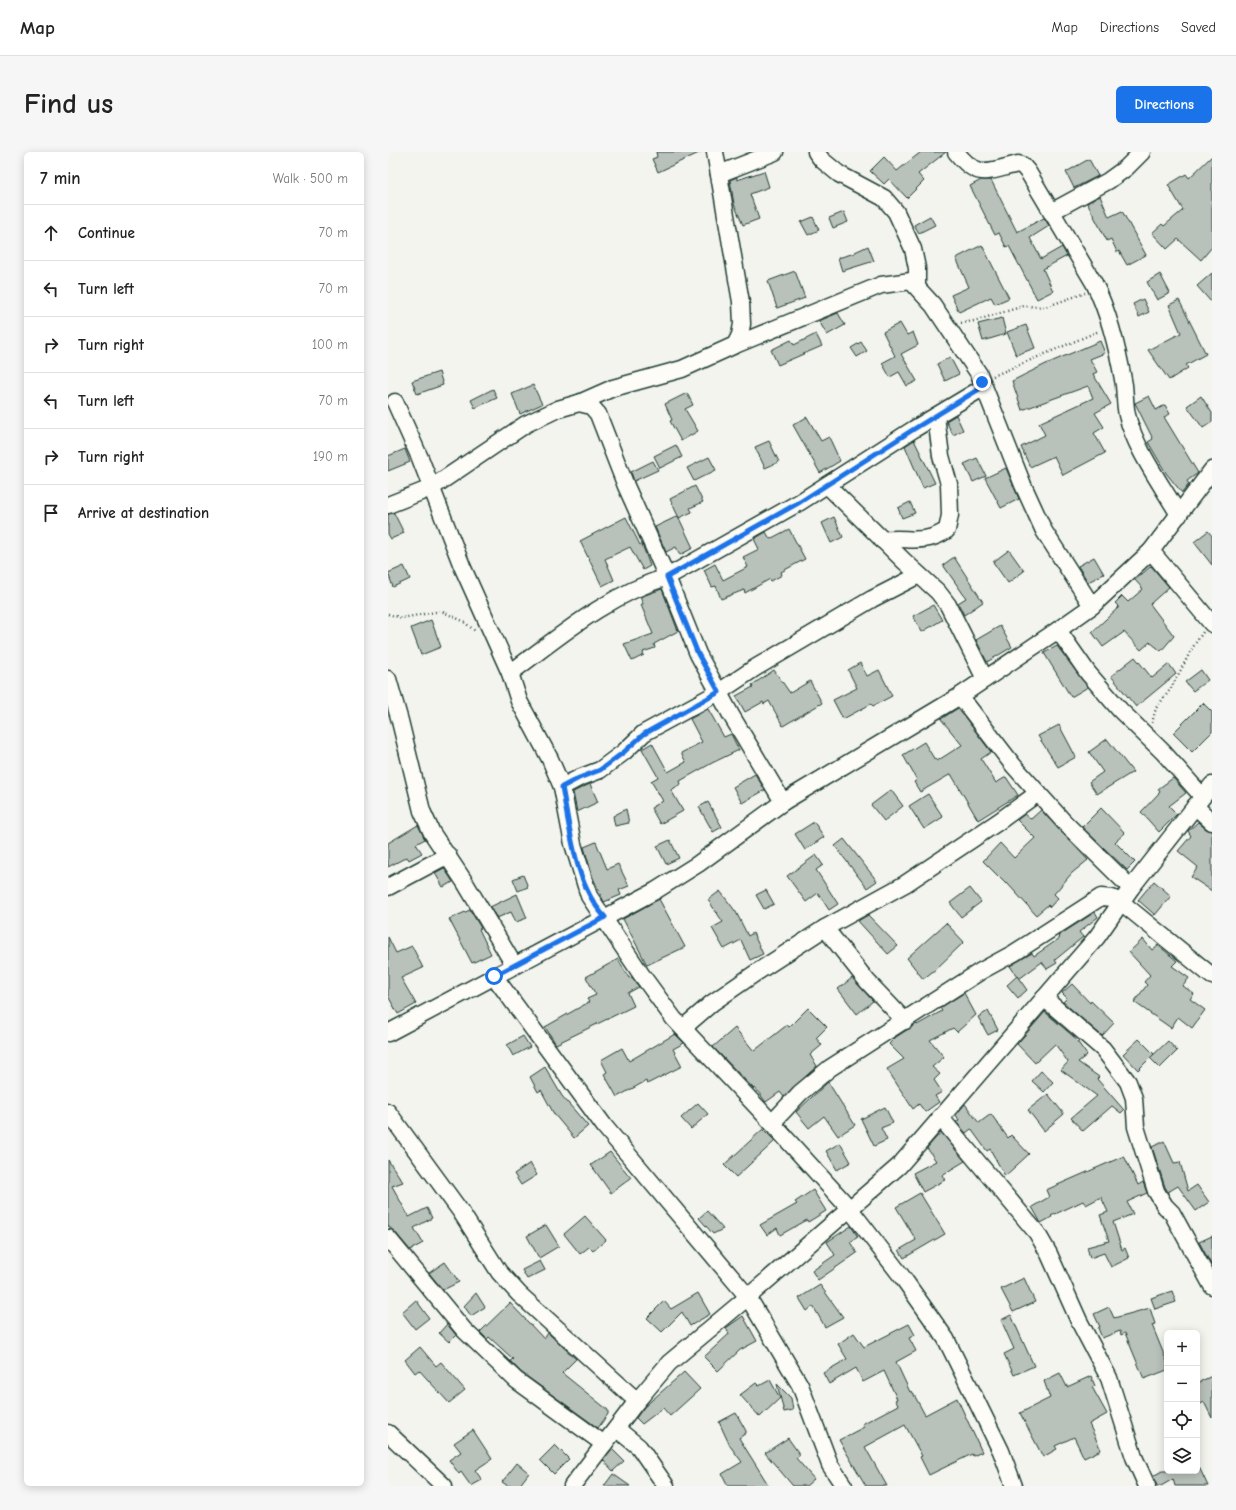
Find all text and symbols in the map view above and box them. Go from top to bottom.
text: Map [20,17,55,39]
text: Map [1051,19,1078,36]
text: Directions [1100,19,1159,36]
text: Saved [1181,19,1216,36]
button: Directions [1116,86,1212,123]
text: Find us [24,88,113,120]
text: 7 min [40,169,81,188]
text: Walk · 500 m [273,171,348,186]
icon: ahead [40,222,62,244]
text: Continue [78,224,135,242]
text: 70 m [319,225,348,240]
icon: left [40,278,62,300]
text: Turn left [78,280,134,298]
text: 70 m [319,281,348,296]
icon: right [40,334,62,356]
text: Turn right [78,336,144,354]
text: 100 m [312,337,348,352]
route end [973,373,991,391]
icon: left [40,390,62,412]
text: Turn left [78,392,134,410]
text: 70 m [319,393,348,408]
icon: right [40,446,62,468]
text: Turn right [78,448,144,466]
text: 190 m [313,449,348,464]
icon: arrive [40,502,62,524]
text: Arrive at destination [78,504,209,522]
route start [485,967,503,985]
map controls [1164,1330,1200,1474]
button: + [1164,1330,1200,1366]
button: − [1164,1366,1200,1402]
button: locate [1164,1402,1200,1438]
button: layers [1164,1438,1200,1474]

